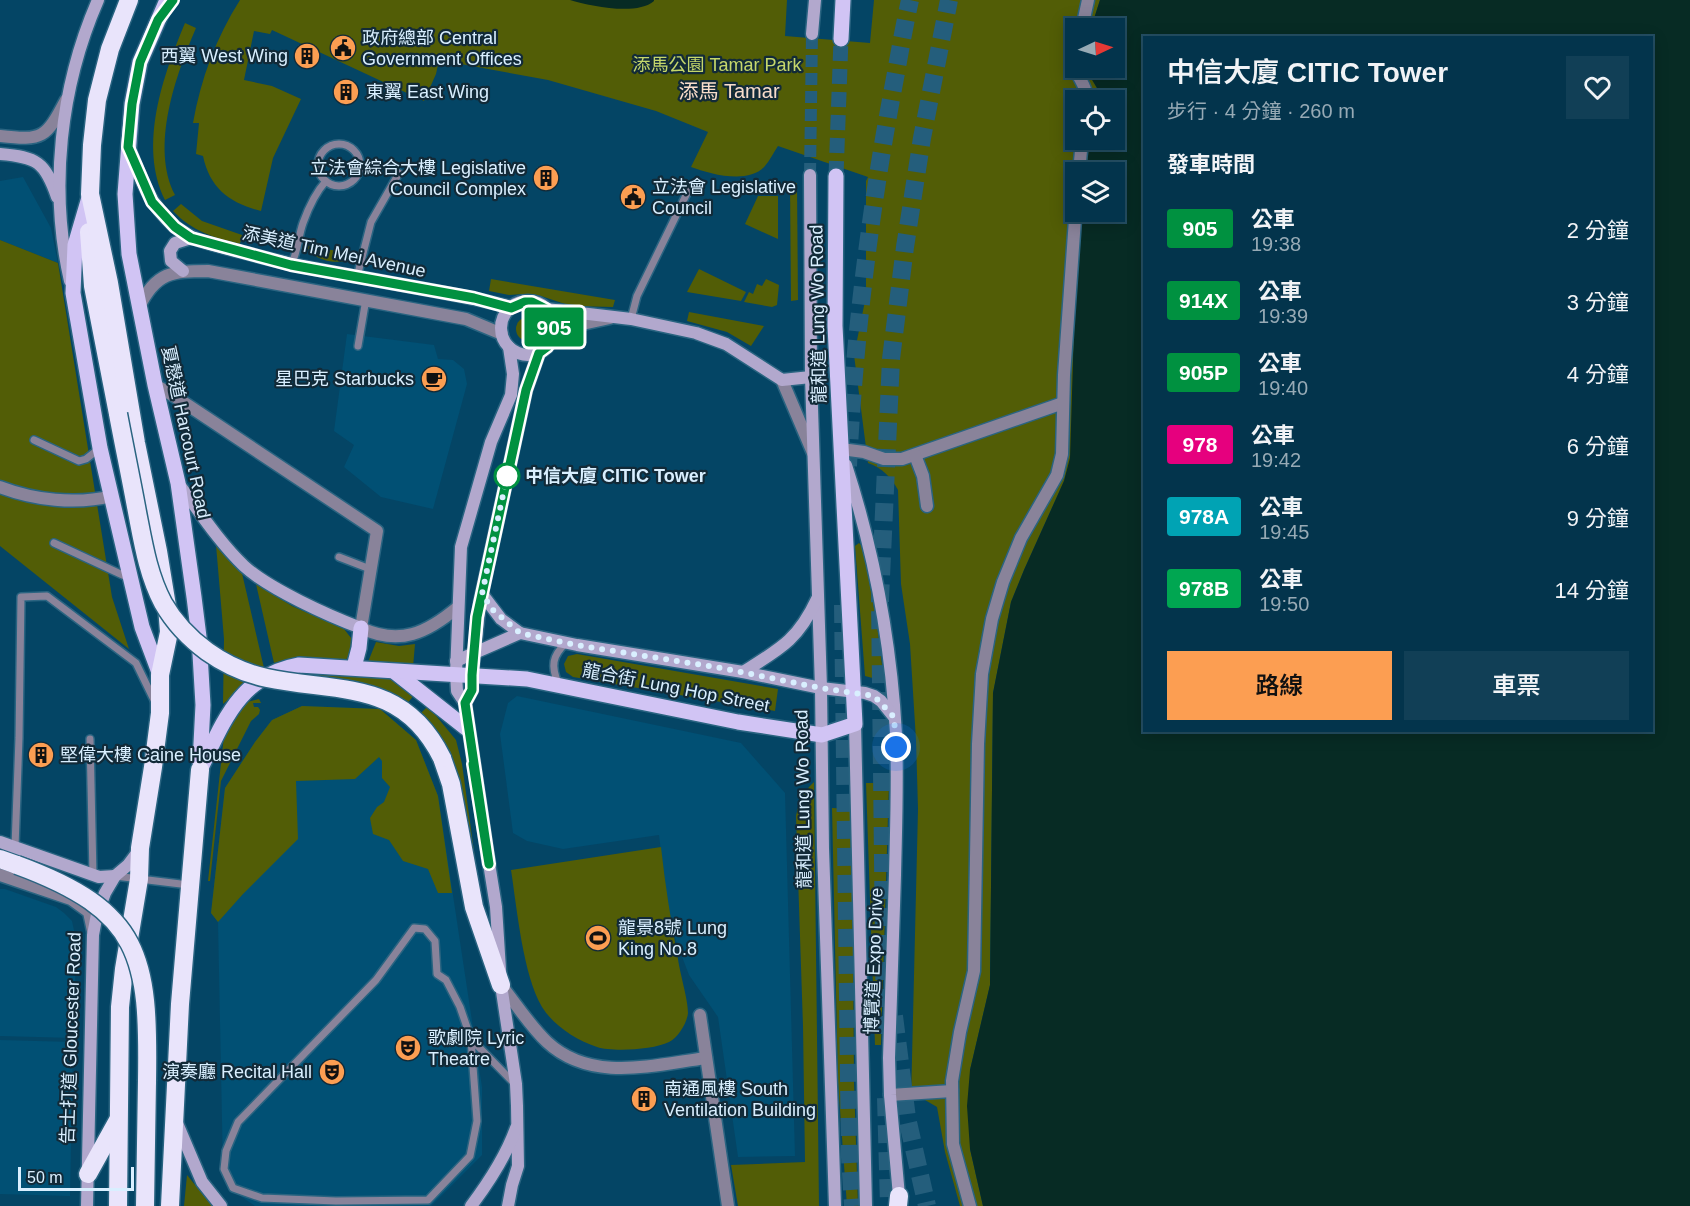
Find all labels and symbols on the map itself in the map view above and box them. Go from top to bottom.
north arrow [1065,18,1125,78]
place label: 政府總部 Central Government Offices [362,28,522,69]
public building icon: 政府總部 Central Government Offices [328,33,358,63]
building icon: 西翼 West Wing [292,41,322,71]
place label: 西翼 West Wing [160,46,288,66]
park label: 添馬公園 Tamar Park [632,55,803,75]
building icon: 東翼 East Wing [331,77,361,107]
district label: 添馬 Tamar [678,80,780,102]
place label: 東翼 East Wing [366,82,489,102]
place label: 立法會綜合大樓 Legislative Council Complex [310,158,526,199]
building icon: 立法會綜合大樓 Legislative Council Complex [531,163,561,193]
place label: 立法會 Legislative Council [652,177,796,218]
public building icon: 立法會 Legislative Council [618,182,648,212]
street label: 添美道 Tim Mei Avenue [240,223,428,281]
street label: 龍和道 Lung Wo Road [806,224,830,404]
line badge: 905 [520,308,588,346]
street label: 夏慤道 Harcourt Road [158,344,214,520]
cafe icon: 星巴克 Starbucks [419,364,449,394]
place label: 星巴克 Starbucks [275,369,414,389]
marker: 中信大廈 CITIC Tower [494,463,520,489]
place label: 中信大廈 CITIC Tower [525,466,706,486]
street label: 龍合街 Lung Hop Street [581,660,771,716]
street label: 龍和道 Lung Wo Road [791,709,815,889]
your location [881,732,911,762]
building icon: 堅偉大樓 Caine House [26,740,56,770]
place label: 堅偉大樓 Caine House [60,745,241,765]
street label: 博覽道 Expo Drive [861,887,887,1035]
place label: 龍景8號 Lung King No.8 [618,918,727,959]
sports icon: 龍景8號 Lung King No.8 [583,923,613,953]
street label: 告士打道 Gloucester Road [57,932,85,1144]
place label: 歌劇院 Lyric Theatre [428,1028,524,1069]
theatre icon: 歌劇院 Lyric Theatre [393,1033,423,1063]
theatre icon: 演奏廳 Recital Hall [317,1057,347,1087]
place label: 演奏廳 Recital Hall [162,1062,312,1082]
place label: 南通風樓 South Ventilation Building [664,1079,816,1120]
building icon: 南通風樓 South Ventilation Building [629,1084,659,1114]
scale bar [18,1164,134,1192]

